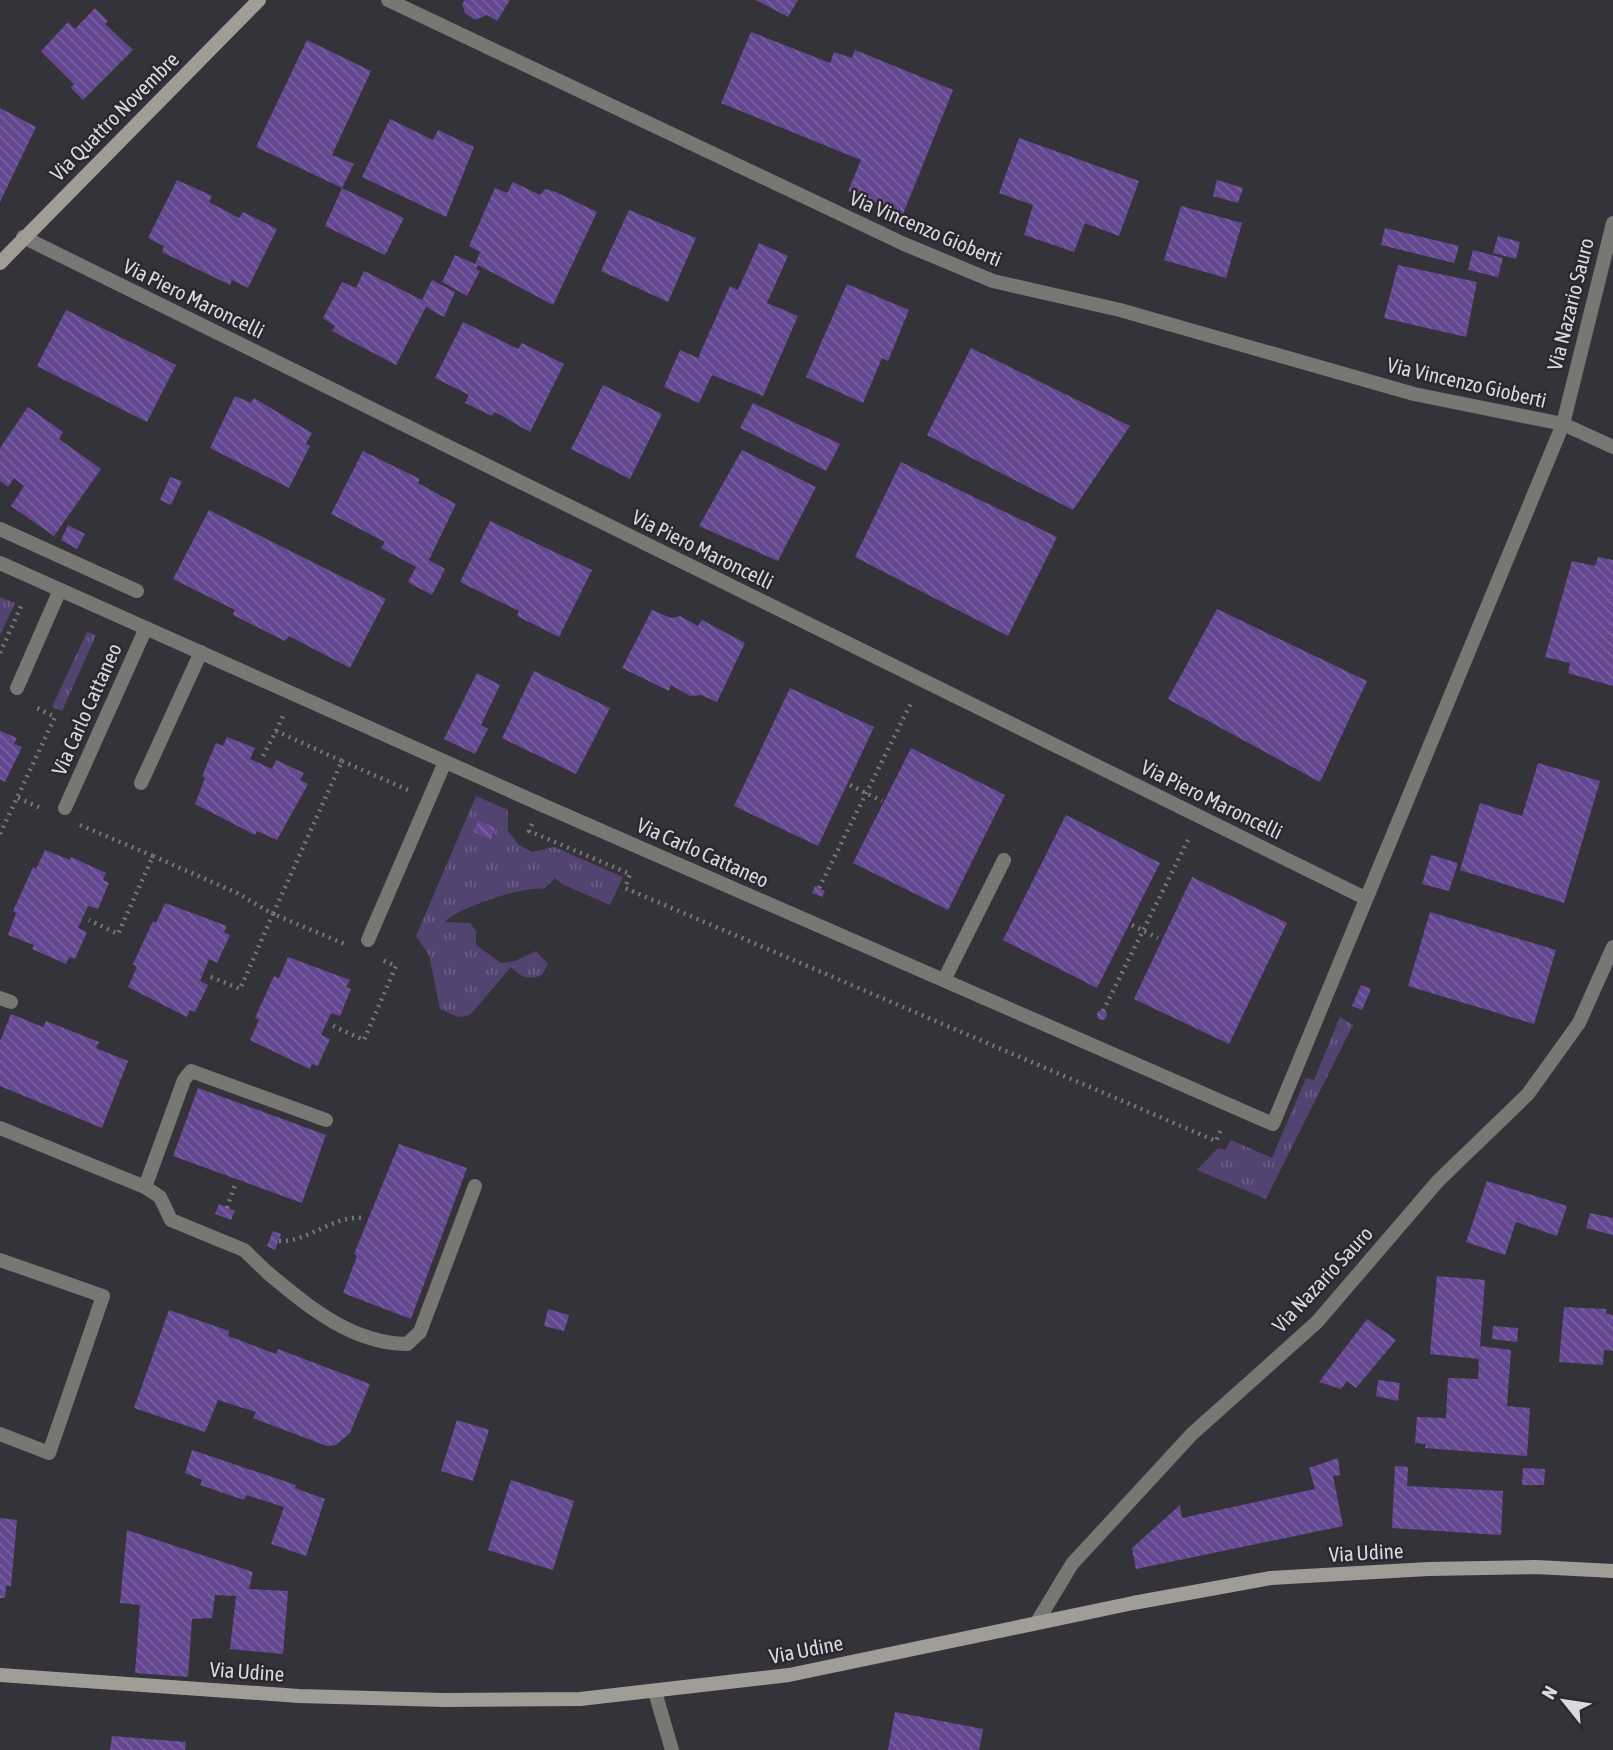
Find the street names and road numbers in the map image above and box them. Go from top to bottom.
street label: Via Quattro Novembre [45,47,183,185]
street label: Via Vincenzo Gioberti [846,185,1006,271]
street label: Via Nazario Sauro [1542,235,1598,373]
street label: Via Piero Maroncelli [119,253,269,343]
street label: Via Vincenzo Gioberti [1385,352,1549,412]
street label: Via Piero Maroncelli [628,504,778,594]
street label: Via Carlo Cattaneo [46,639,126,779]
street label: Via Piero Maroncelli [1137,754,1287,844]
street label: Via Carlo Cattaneo [633,812,773,892]
street label: Via Nazario Sauro [1267,1221,1377,1337]
street label: Via Udine [1328,1538,1404,1566]
street label: Via Udine [767,1630,845,1668]
street label: Via Udine [209,1656,285,1686]

